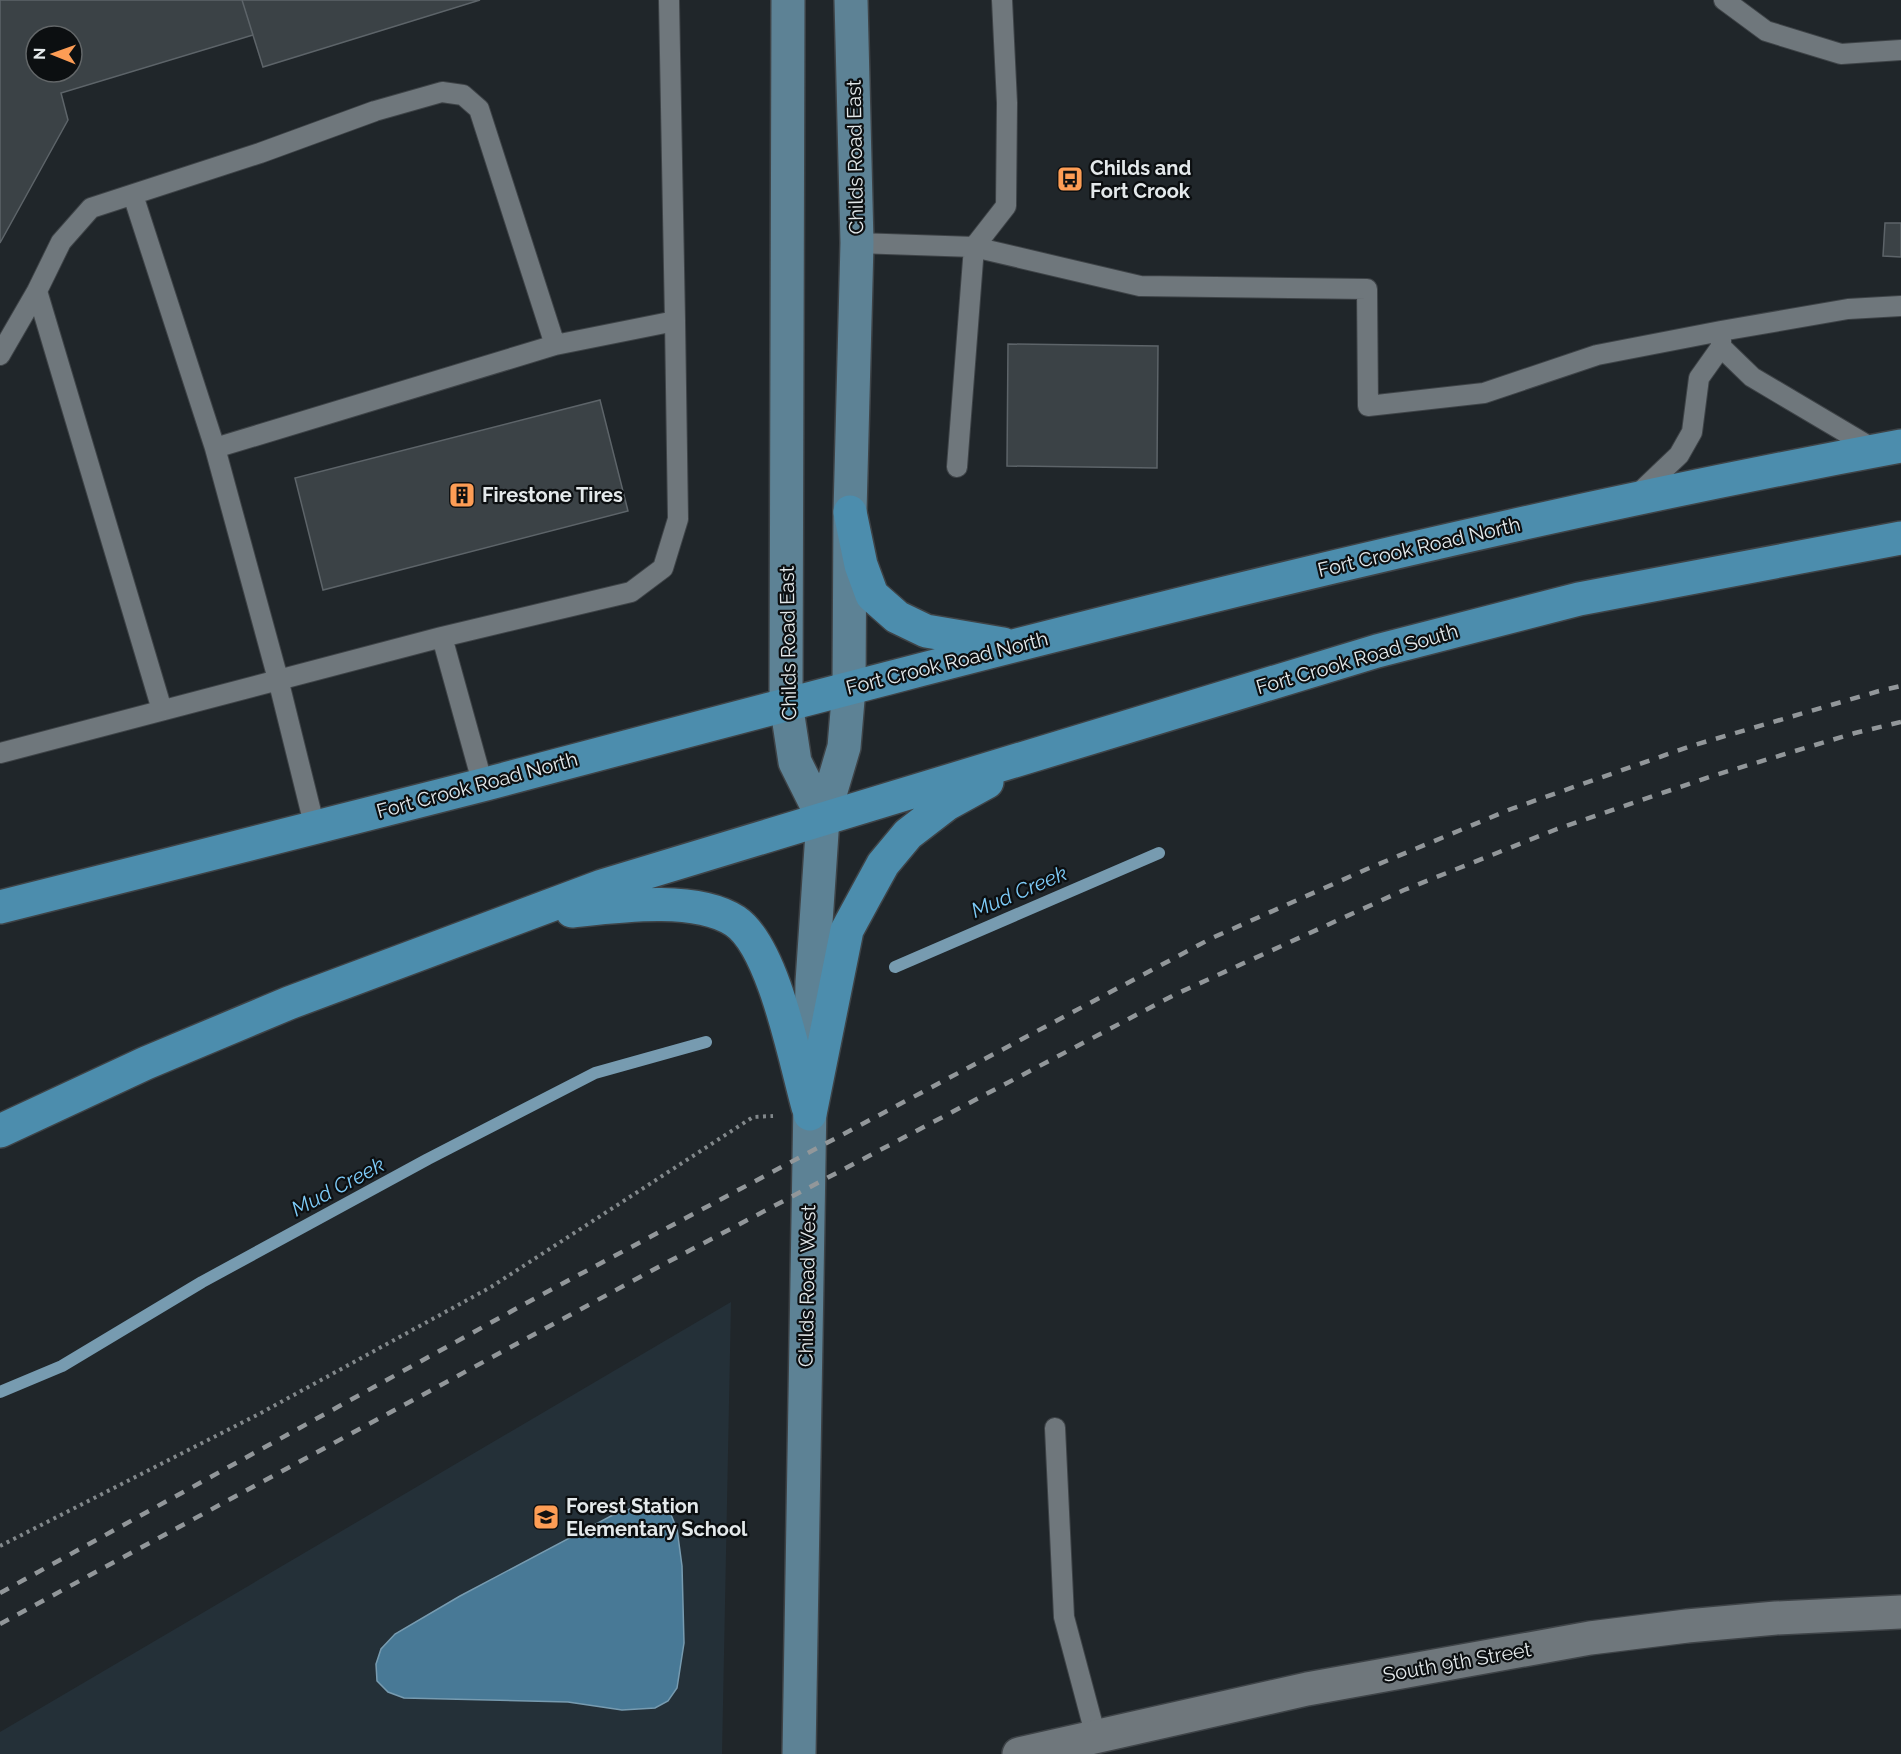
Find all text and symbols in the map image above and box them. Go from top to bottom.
north arrow [24,24,84,84]
text: N [30,47,49,60]
street label: Childs Road East [842,79,868,235]
place label: Childs and Fort Crook [1090,156,1191,203]
bus stop icon: Childs and Fort Crook [1055,164,1085,194]
building icon: Firestone Tires [447,480,477,510]
place label: Firestone Tires [482,483,623,507]
street label: Fort Crook Road North [1315,512,1523,582]
street label: Childs Road East [775,565,801,721]
street label: Fort Crook Road South [1253,619,1461,699]
street label: Fort Crook Road North [843,626,1051,700]
street label: Fort Crook Road North [374,747,580,823]
water label: Mud Creek [967,860,1071,923]
water label: Mud Creek [287,1152,389,1221]
street label: Childs Road West [794,1204,820,1367]
place label: Forest Station Elementary School [566,1494,748,1541]
school or university icon: Forest Station Elementary School [531,1502,561,1532]
street label: South 9th Street [1381,1637,1533,1687]

